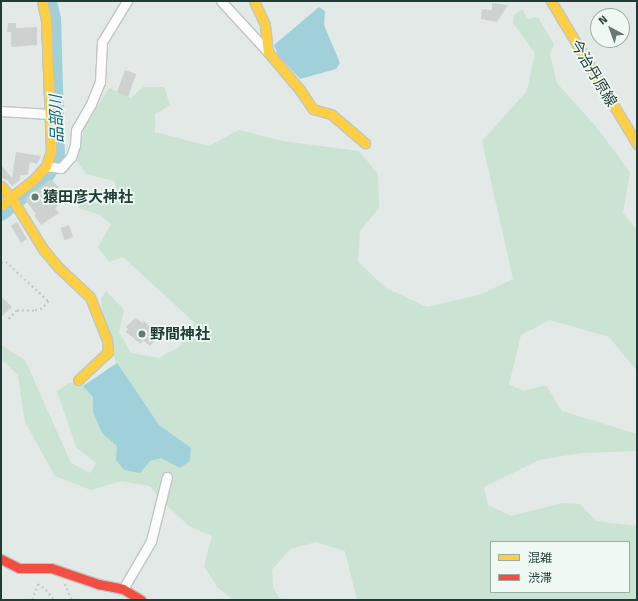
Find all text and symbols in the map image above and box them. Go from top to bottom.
north arrow [590,8,630,48]
text: N [595,11,611,28]
street label: 今治丹原線 [567,36,621,110]
water label: 品部川 [46,95,66,143]
place label: 猿田彦大神社 [43,188,133,206]
marker: 猿田彦大神社 [30,192,40,202]
place label: 野間神社 [150,325,210,343]
marker: 野間神社 [137,329,147,339]
legend [490,541,630,593]
text: 混雑 [528,548,552,567]
text: 渋滞 [528,568,552,587]

